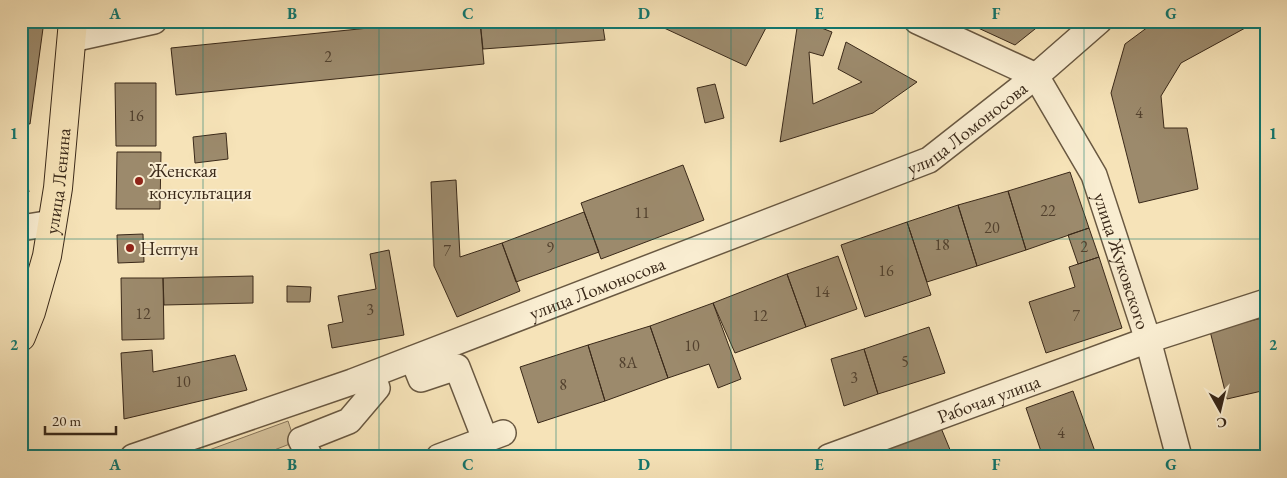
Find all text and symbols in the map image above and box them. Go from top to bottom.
text: A [108,3,121,24]
text: B [287,3,297,24]
text: C [462,3,474,24]
text: D [638,3,650,24]
text: E [814,3,824,24]
text: F [992,3,1001,24]
text: G [1165,3,1177,24]
house number: 2 [324,46,332,67]
street label: улица Ломоносова [903,75,1033,180]
house number: 4 [1135,102,1143,123]
house number: 16 [128,105,144,126]
text: 1 [10,123,18,144]
text: 1 [1269,123,1277,144]
street label: улица Ленина [39,127,76,236]
place label: Женская консультация [148,158,252,205]
marker: Женская консультация [133,175,145,187]
street label: улица Жуковского [1088,189,1156,332]
house number: 22 [1040,200,1056,221]
house number: 11 [634,202,650,223]
house number: 20 [984,217,1000,238]
house number: 18 [934,234,950,255]
place label: Нептун [140,236,198,261]
house number: 2 [1080,236,1088,257]
house number: 9 [546,237,554,258]
house number: 7 [443,240,451,261]
marker: Нептун [124,242,136,254]
street label: улица Ломоносова [525,251,669,326]
house number: 16 [878,260,894,281]
house number: 14 [814,281,830,302]
house number: 3 [366,299,374,320]
house number: 12 [135,303,151,324]
house number: 12 [752,305,768,326]
house number: 7 [1072,305,1080,326]
text: 2 [10,334,19,355]
text: 2 [1269,334,1278,355]
house number: 10 [684,335,700,356]
house number: 5 [901,351,909,372]
house number: 8А [619,352,638,373]
house number: 3 [850,367,858,388]
street label: Рабочая улица [934,368,1044,429]
house number: 10 [175,371,191,392]
house number: 8 [559,374,567,395]
north arrow [1194,386,1244,436]
scale bar [45,403,116,435]
text: 20 m [52,411,81,430]
text: С [1216,413,1228,432]
house number: 4 [1057,422,1065,443]
text: A [108,454,121,475]
text: B [287,454,297,475]
text: C [462,454,474,475]
text: D [638,454,650,475]
text: E [814,454,824,475]
text: F [992,454,1001,475]
text: G [1165,454,1177,475]

